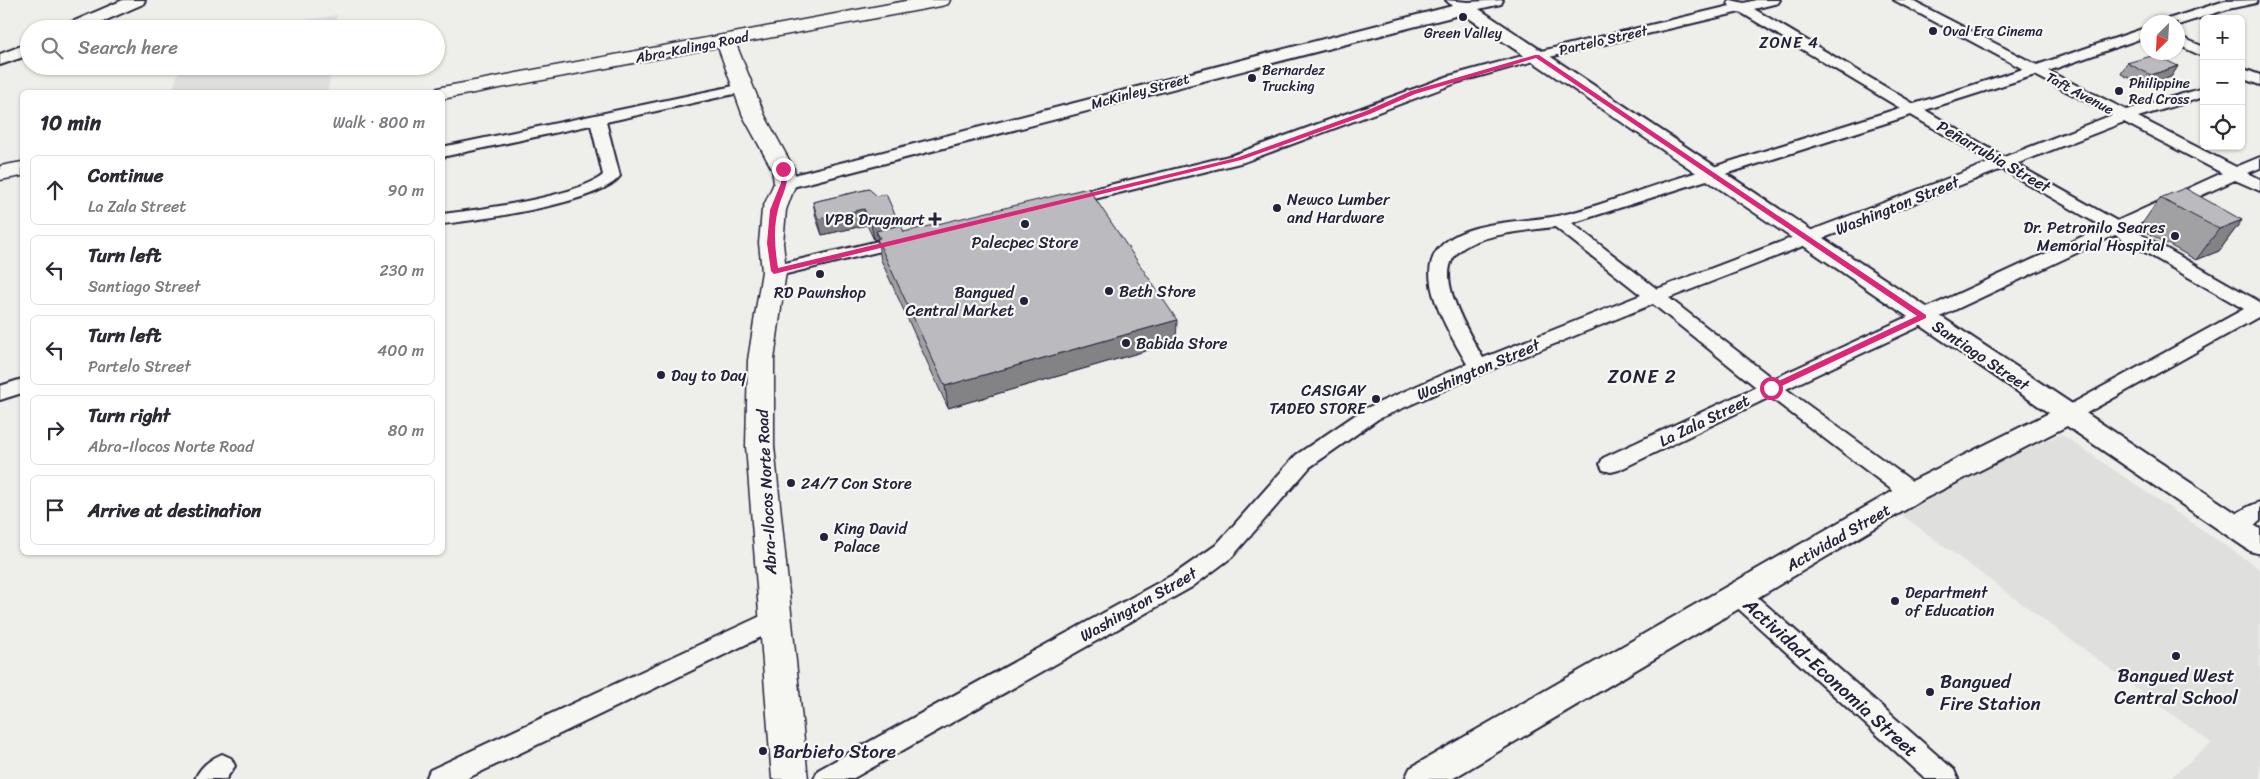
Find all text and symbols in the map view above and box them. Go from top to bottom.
marker: Green Valley [1457,11,1469,23]
north arrow [2140,15,2185,60]
map controls [2200,15,2245,150]
button: + [2200,15,2245,60]
street label: Partelo Street [1557,18,1651,63]
place label: Oval Era Cinema [1943,19,2044,44]
search box [20,20,445,75]
place label: Green Valley [1424,21,1503,46]
street label: Abra-Kalinga Road [632,24,752,71]
marker: Oval Era Cinema [1927,25,1939,37]
district label: ZONE 4 [1759,28,1819,57]
text: Search here [78,31,178,64]
icon: search [38,34,66,62]
place label: Bernardez Trucking [1262,58,1325,99]
button: − [2200,60,2245,105]
street label: Taft Avenue [2041,65,2118,122]
street label: McKinley Street [1088,66,1192,117]
place label: Philippine Red Cross [2129,71,2190,112]
marker: Bernardez Trucking [1246,72,1258,84]
marker: Philippine Red Cross [2113,85,2125,97]
text: 10 min [40,104,101,142]
button: locate [2200,105,2245,150]
text: Walk · 800 m [333,108,425,137]
street label: Peñarrubia Street [1931,112,2057,201]
route end [772,158,795,181]
text: Continue [88,159,164,192]
street label: Washington Street [1831,167,1964,244]
icon: ahead [41,176,69,204]
text: 90 m [388,176,424,205]
place label: Newco Lumber and Hardware [1287,185,1391,232]
text: La Zala Street [88,192,186,221]
marker: Newco Lumber and Hardware [1271,202,1283,214]
place label: VPB Drugmart [825,205,925,234]
marker: VPB Drugmart [929,213,941,225]
place label: Dr. Petronilo Seares Memorial Hospital [2024,213,2166,260]
marker: Palecpec Store [1019,218,1031,230]
place label: Palecpec Store [972,228,1078,257]
marker: Dr. Petronilo Seares Memorial Hospital [2169,230,2181,242]
text: Turn left [88,239,161,272]
icon: left [41,256,69,284]
text: 230 m [379,256,424,285]
marker: RD Pawnshop [814,268,826,280]
text: Santiago Street [88,272,201,301]
place label: Beth Store [1119,277,1196,306]
place label: RD Pawnshop [774,278,866,307]
place label: Bangued Central Market [906,278,1016,325]
marker: Beth Store [1103,285,1115,297]
marker: Bangued Central Market [1018,295,1030,307]
street label: Santiago Street [1926,312,2036,399]
text: Turn left [88,319,161,352]
place label: Babida Store [1136,329,1227,358]
street label: Washington Street [1412,330,1545,409]
icon: left [41,336,69,364]
text: 400 m [377,336,424,365]
marker: Babida Store [1120,337,1132,349]
text: Partelo Street [88,352,191,381]
district label: ZONE 2 [1607,360,1677,393]
place label: Day to Day [671,361,747,390]
marker: Day to Day [655,369,667,381]
place label: CASIGAY TADEO STORE [1269,376,1367,423]
route start [1760,377,1783,400]
street label: La Zala Street [1654,386,1755,455]
marker: CASIGAY TADEO STORE [1370,393,1382,405]
text: Turn right [88,399,170,432]
street label: Abra-Ilocos Norte Road [748,407,785,576]
icon: right [41,416,69,444]
text: 80 m [388,416,424,445]
text: Abra-Ilocos Norte Road [88,432,254,461]
place label: 24/7 Con Store [801,469,912,498]
marker: 24/7 Con Store [785,477,797,489]
text: Arrive at destination [88,494,261,527]
icon: arrive [41,496,69,524]
street label: Actividad Street [1779,496,1896,580]
place label: King David Palace [834,514,908,561]
marker: King David Palace [818,531,830,543]
street label: Washington Street [1074,559,1203,650]
place label: Department of Education [1905,578,1995,625]
street label: Actividad-Economia Street [1735,589,1926,765]
marker: Department of Education [1889,595,1901,607]
marker: Bangued West Central School [2170,650,2182,662]
place label: Bangued West Central School [2114,659,2238,714]
place label: Bangued Fire Station [1940,665,2041,720]
marker: Bangued Fire Station [1924,686,1936,698]
place label: Barbieto Store [773,735,896,768]
marker: Barbieto Store [757,745,769,757]

